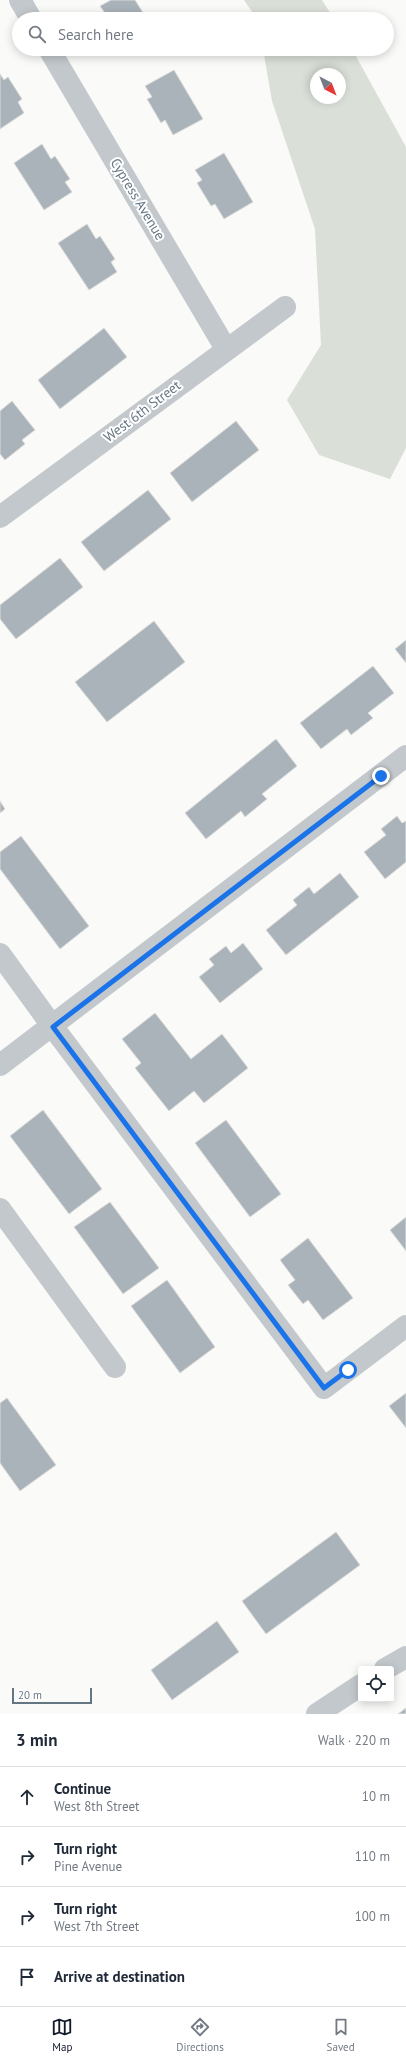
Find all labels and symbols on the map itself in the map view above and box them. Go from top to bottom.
north arrow [310,68,346,104]
street label: Cypress Avenue [107,155,169,243]
street label: West 6th Street [100,376,184,446]
route end [372,767,390,785]
route start [339,1361,357,1379]
scale bar [12,1686,92,1705]

